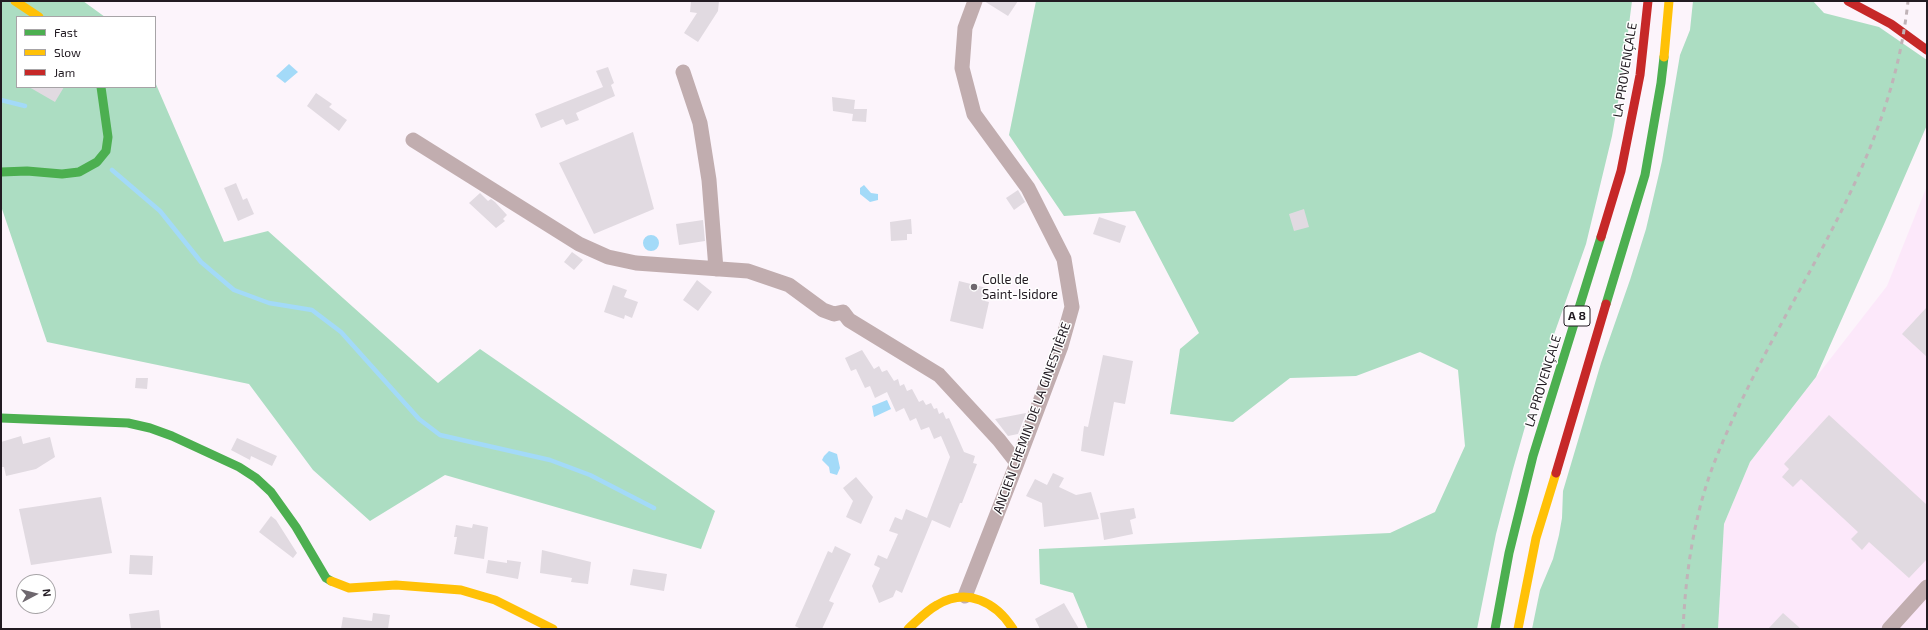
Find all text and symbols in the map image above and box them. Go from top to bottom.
legend [16,16,156,88]
street label: LA PROVENÇALE [1610,21,1640,119]
text: Fast [54,25,77,39]
text: Slow [54,45,81,59]
text: Jam [54,65,75,79]
place label: Colle de Saint-Isidore [982,272,1058,303]
marker: Colle de Saint-Isidore [969,282,979,292]
road number: A 8 [1564,306,1590,326]
street label: ANCIEN CHEMIN DE LA GINESTIÈRE [990,320,1074,516]
street label: LA PROVENÇALE [1522,333,1564,429]
north arrow [16,574,56,614]
text: N [40,588,54,597]

